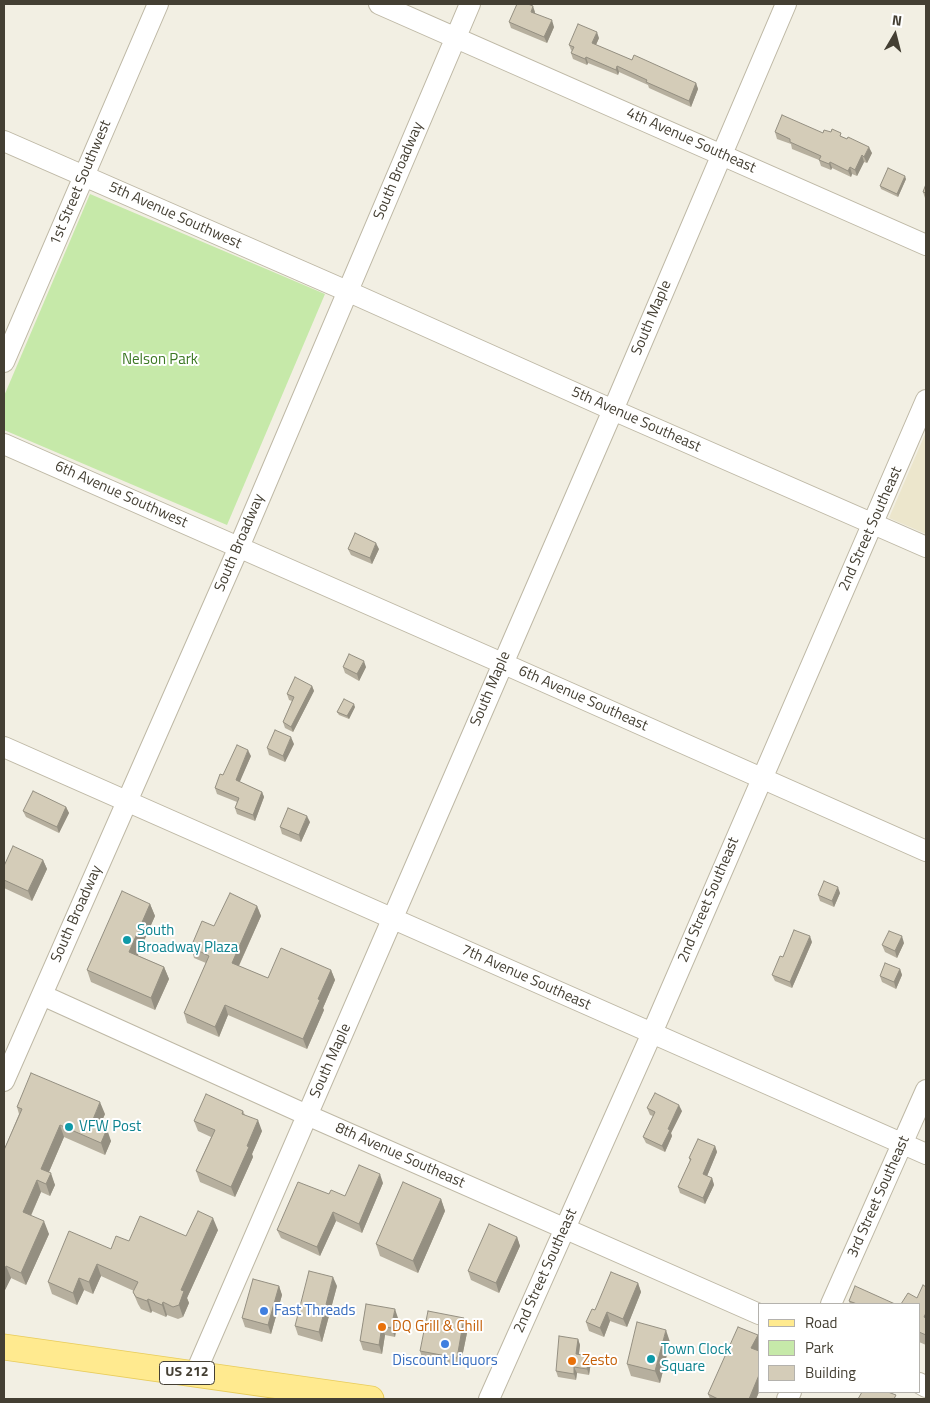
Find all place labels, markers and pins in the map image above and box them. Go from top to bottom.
place label: South Broadway Plaza [137,922,238,957]
marker: South Broadway Plaza [121,934,133,946]
place label: VFW Post [79,1118,141,1136]
marker: VFW Post [63,1121,75,1133]
place label: Fast Threads [274,1302,355,1320]
marker: Fast Threads [258,1305,270,1317]
place label: DQ Grill & Chill [392,1318,483,1336]
marker: DQ Grill & Chill [376,1321,388,1333]
marker: Discount Liquors [439,1338,451,1350]
place label: Town Clock Square [661,1341,731,1376]
place label: Discount Liquors [392,1352,498,1370]
place label: Zesto [582,1352,618,1370]
marker: Town Clock Square [645,1353,657,1365]
marker: Zesto [566,1355,578,1367]

